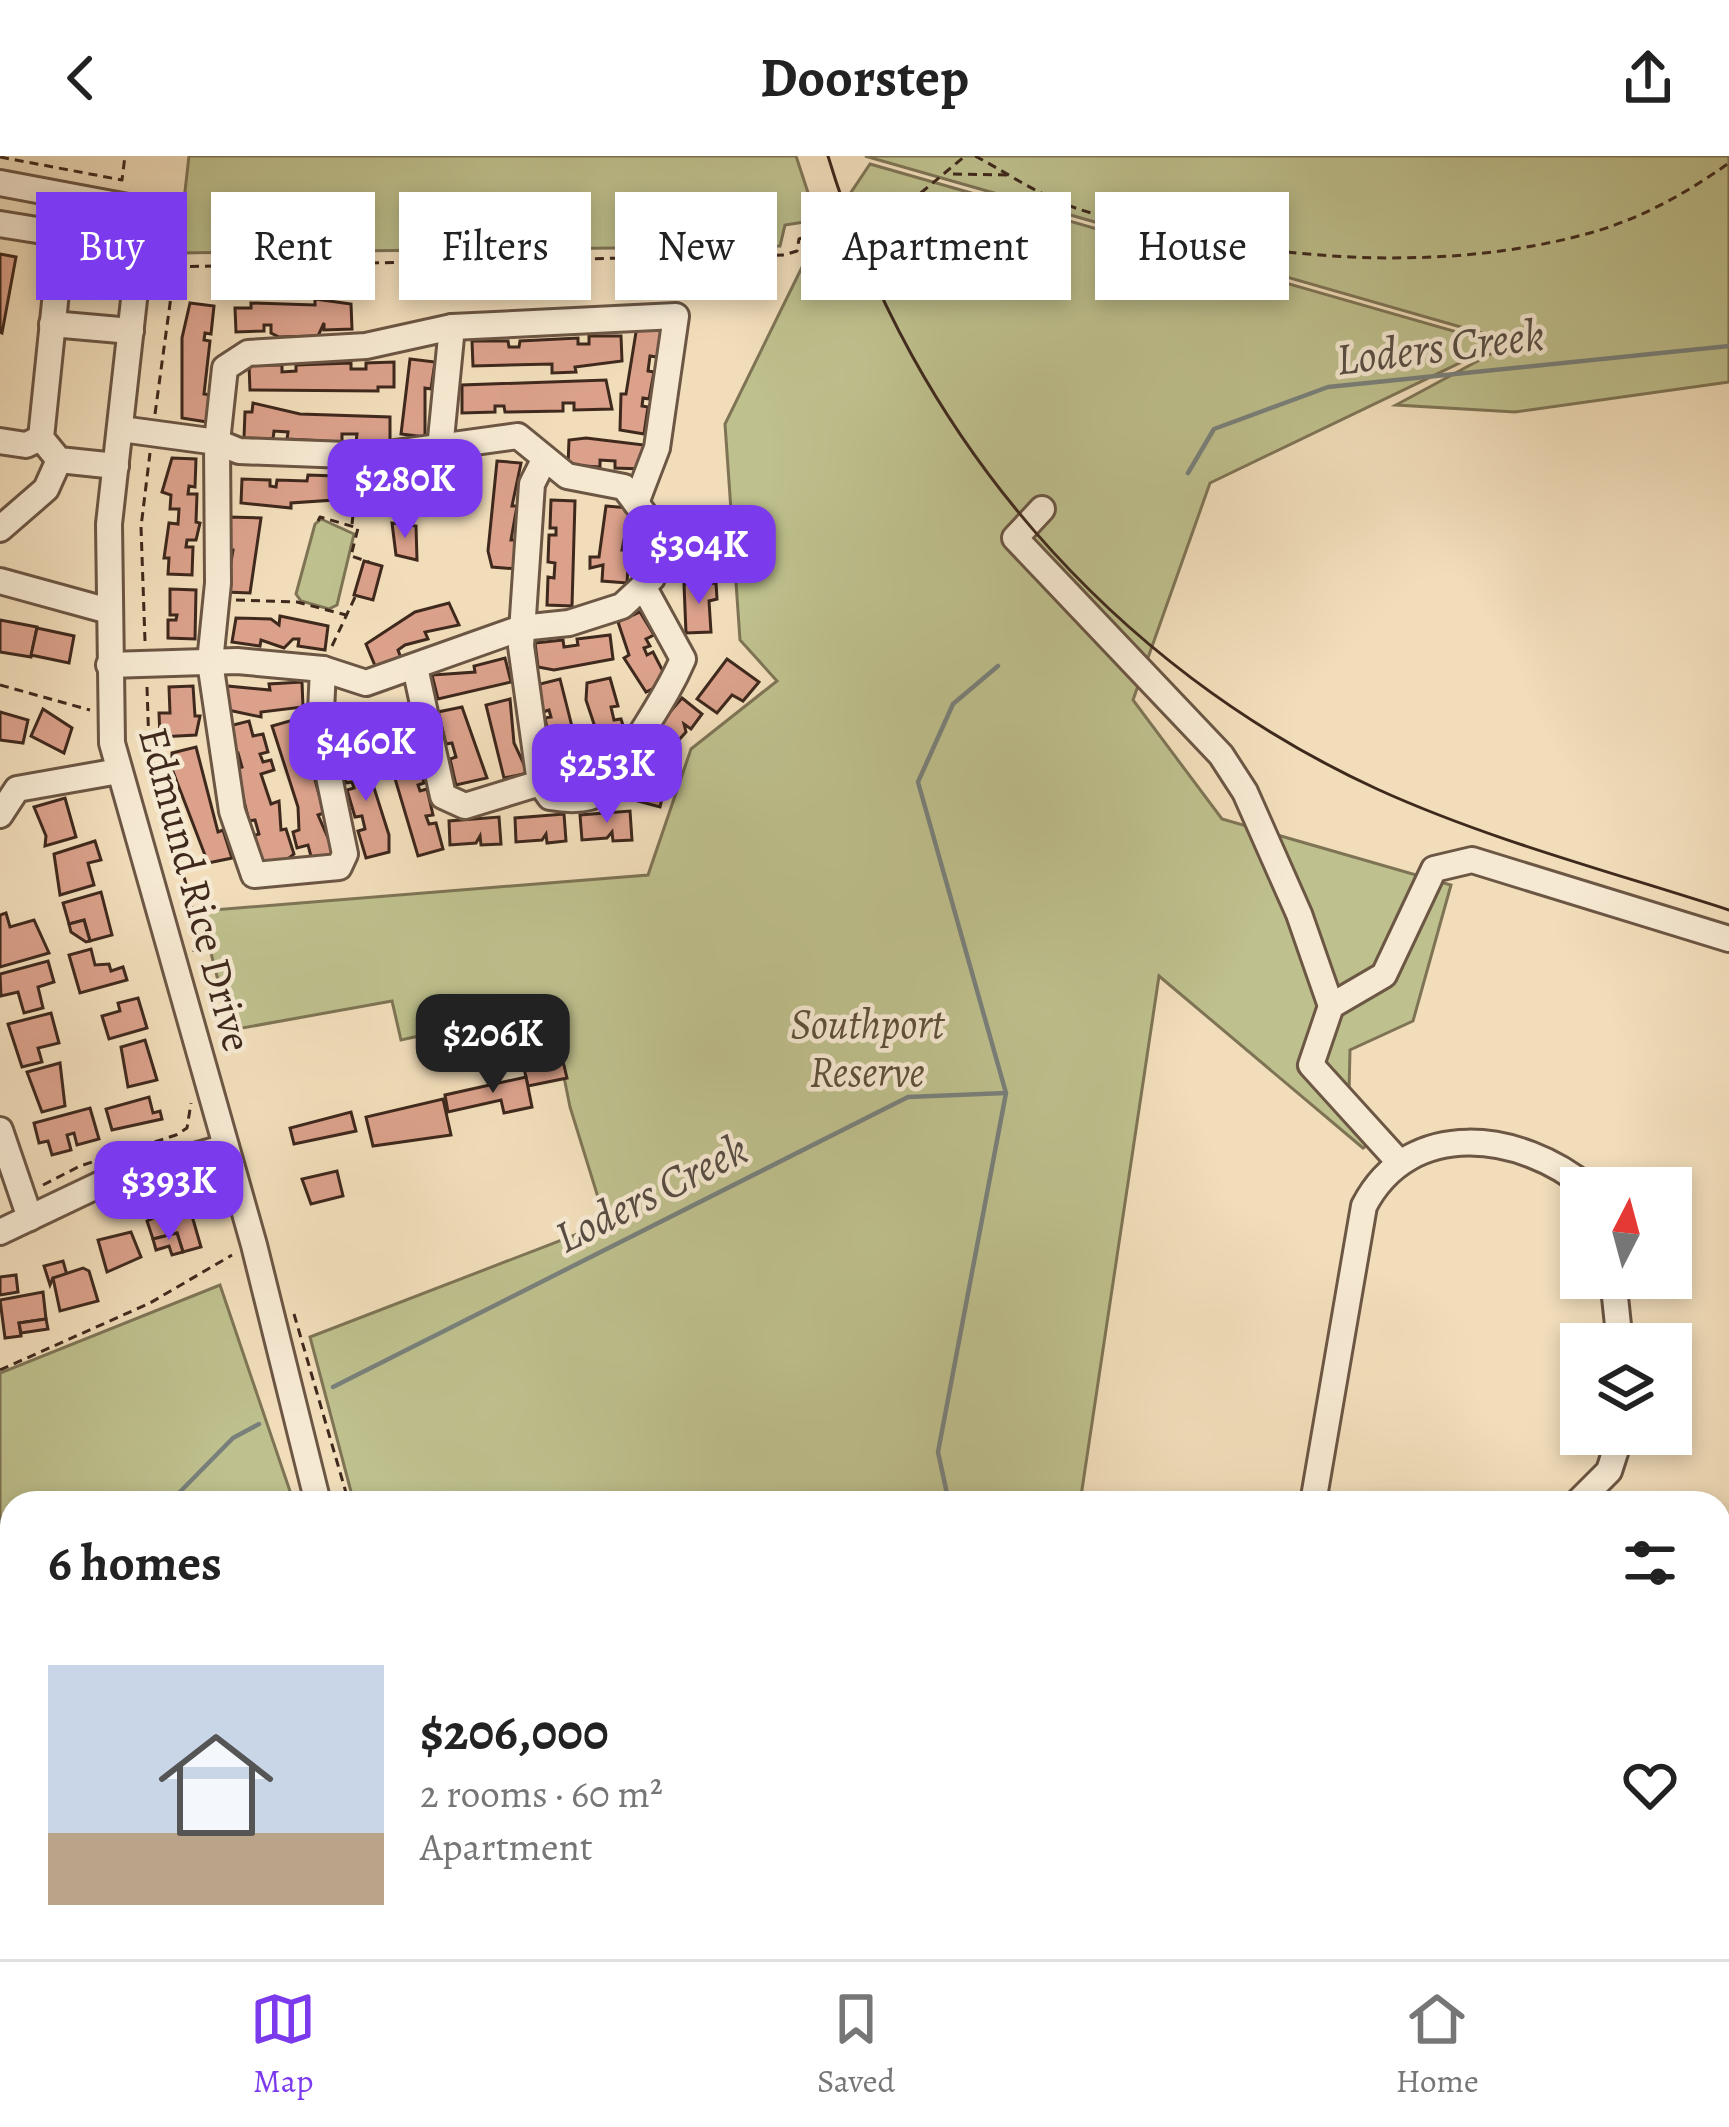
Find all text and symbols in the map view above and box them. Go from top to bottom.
text: Doorstep [760,41,969,115]
icon: back [48,45,114,111]
icon: share [1615,45,1681,111]
chip: Buy [36,192,187,300]
chip: Rent [211,192,375,300]
chip: Filters [399,192,591,300]
chip: New [615,192,777,300]
chip: Apartment [801,192,1071,300]
chip: House [1095,192,1289,300]
water label: Loders Creek [1332,303,1548,391]
pin: $280K [321,439,489,541]
text: $280K [355,451,455,504]
pin: $304K [615,505,783,607]
text: $304K [650,517,748,570]
pin: $460K [282,702,450,804]
text: $460K [316,714,416,767]
street label: Edmund Rice Drive [125,721,267,1057]
pin: $253K [523,724,691,826]
text: $253K [559,736,655,789]
pin: $206K [409,994,577,1096]
park label: Southport Reserve [790,995,946,1100]
text: $206K [443,1006,543,1059]
water label: Loders Creek [544,1118,758,1268]
pin: $393K [85,1141,253,1243]
text: $393K [121,1153,217,1206]
north arrow [1560,1167,1692,1299]
map controls [1560,1167,1692,1455]
button: layers [1560,1323,1692,1455]
text: 6 homes [48,1528,222,1598]
icon: filters [1617,1530,1683,1596]
text: $206,000 [420,1697,609,1767]
icon: home [144,1713,288,1857]
icon: heart [1617,1752,1683,1818]
text: 2 rooms · 60 m² [420,1767,663,1820]
text: Apartment [420,1820,593,1873]
tab: Map [250,1986,316,2103]
tab: Saved [817,1986,895,2103]
tab: Home [1396,1986,1479,2103]

